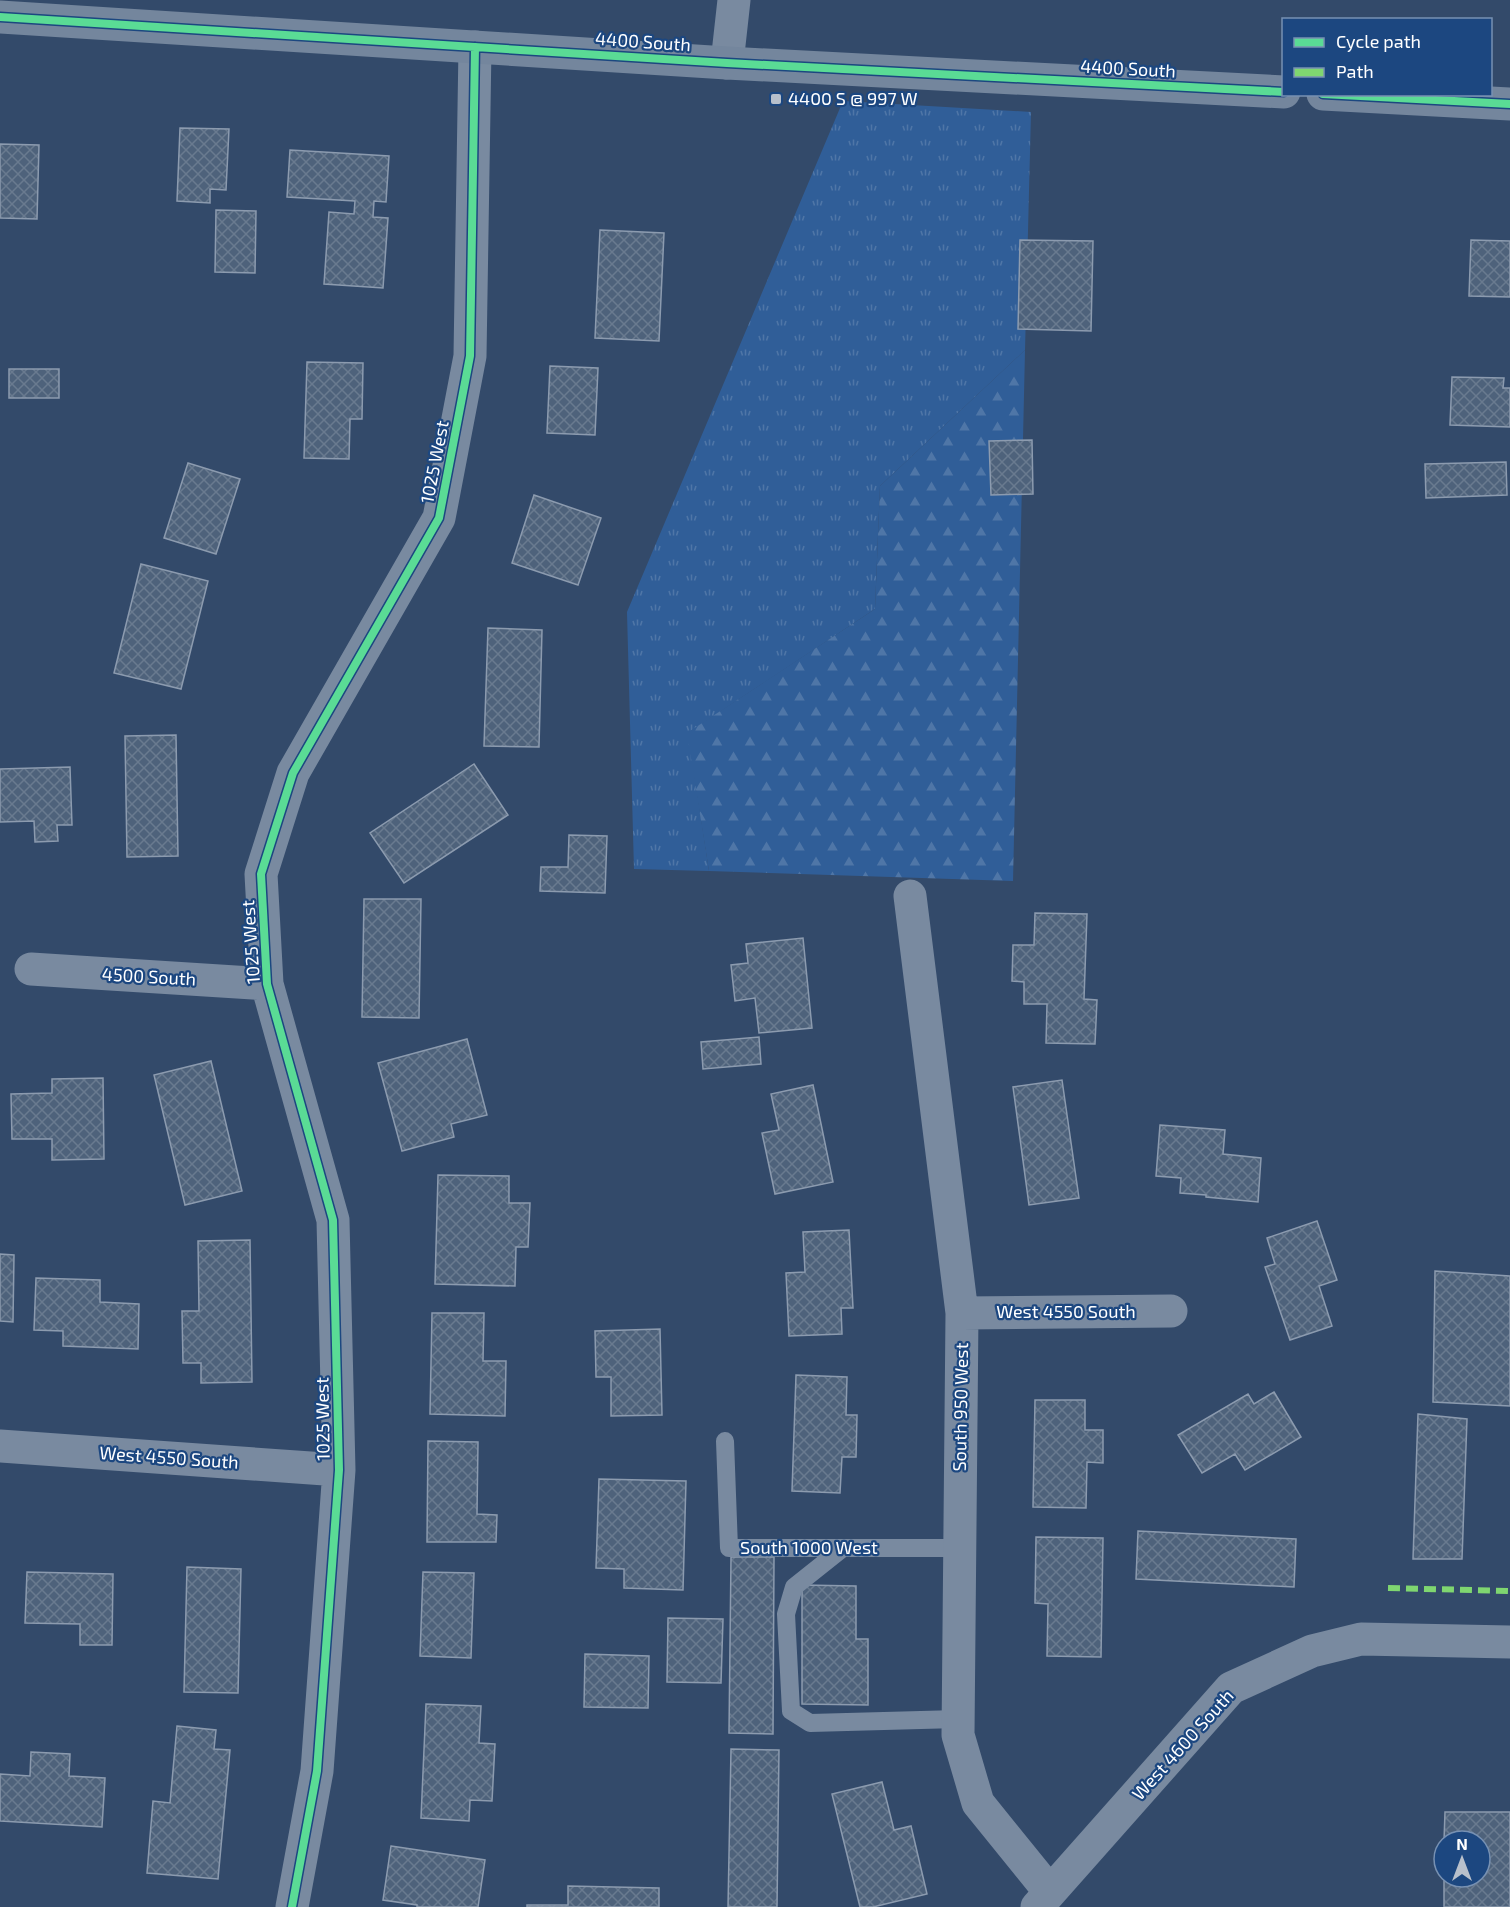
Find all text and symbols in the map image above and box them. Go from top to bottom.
legend [1282,18,1492,96]
street label: 4400 South [595,27,692,55]
text: Cycle path [1336,30,1421,52]
street label: 4400 South [1080,55,1176,81]
text: Path [1336,60,1374,82]
place label: 4400 S @ 997 W [788,87,918,109]
marker: 4400 S @ 997 W [769,92,783,106]
street label: 1025 West [415,418,453,505]
street label: 1025 West [236,899,264,985]
street label: 4500 South [101,963,197,989]
street label: West 4550 South [996,1300,1136,1322]
street label: South 950 West [948,1342,972,1472]
street label: 1025 West [310,1377,334,1461]
street label: West 4550 South [99,1441,239,1473]
street label: South 1000 West [740,1536,878,1558]
street label: West 4600 South [1127,1684,1238,1804]
north arrow [1432,1829,1492,1889]
text: N [1456,1834,1468,1853]

